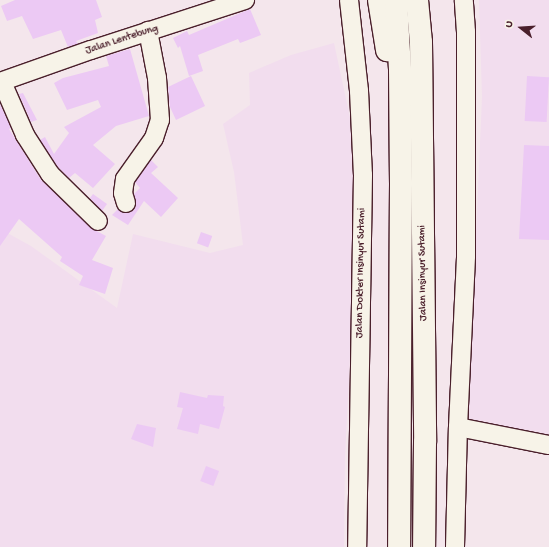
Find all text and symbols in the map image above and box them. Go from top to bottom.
north arrow [501,8,541,48]
text: U [503,20,516,29]
street label: Jalan Lentebung [84,22,160,58]
street label: Jalan Dokter Insinyur Sutami [353,208,369,338]
street label: Jalan Insinyur Sutami [416,225,430,321]

